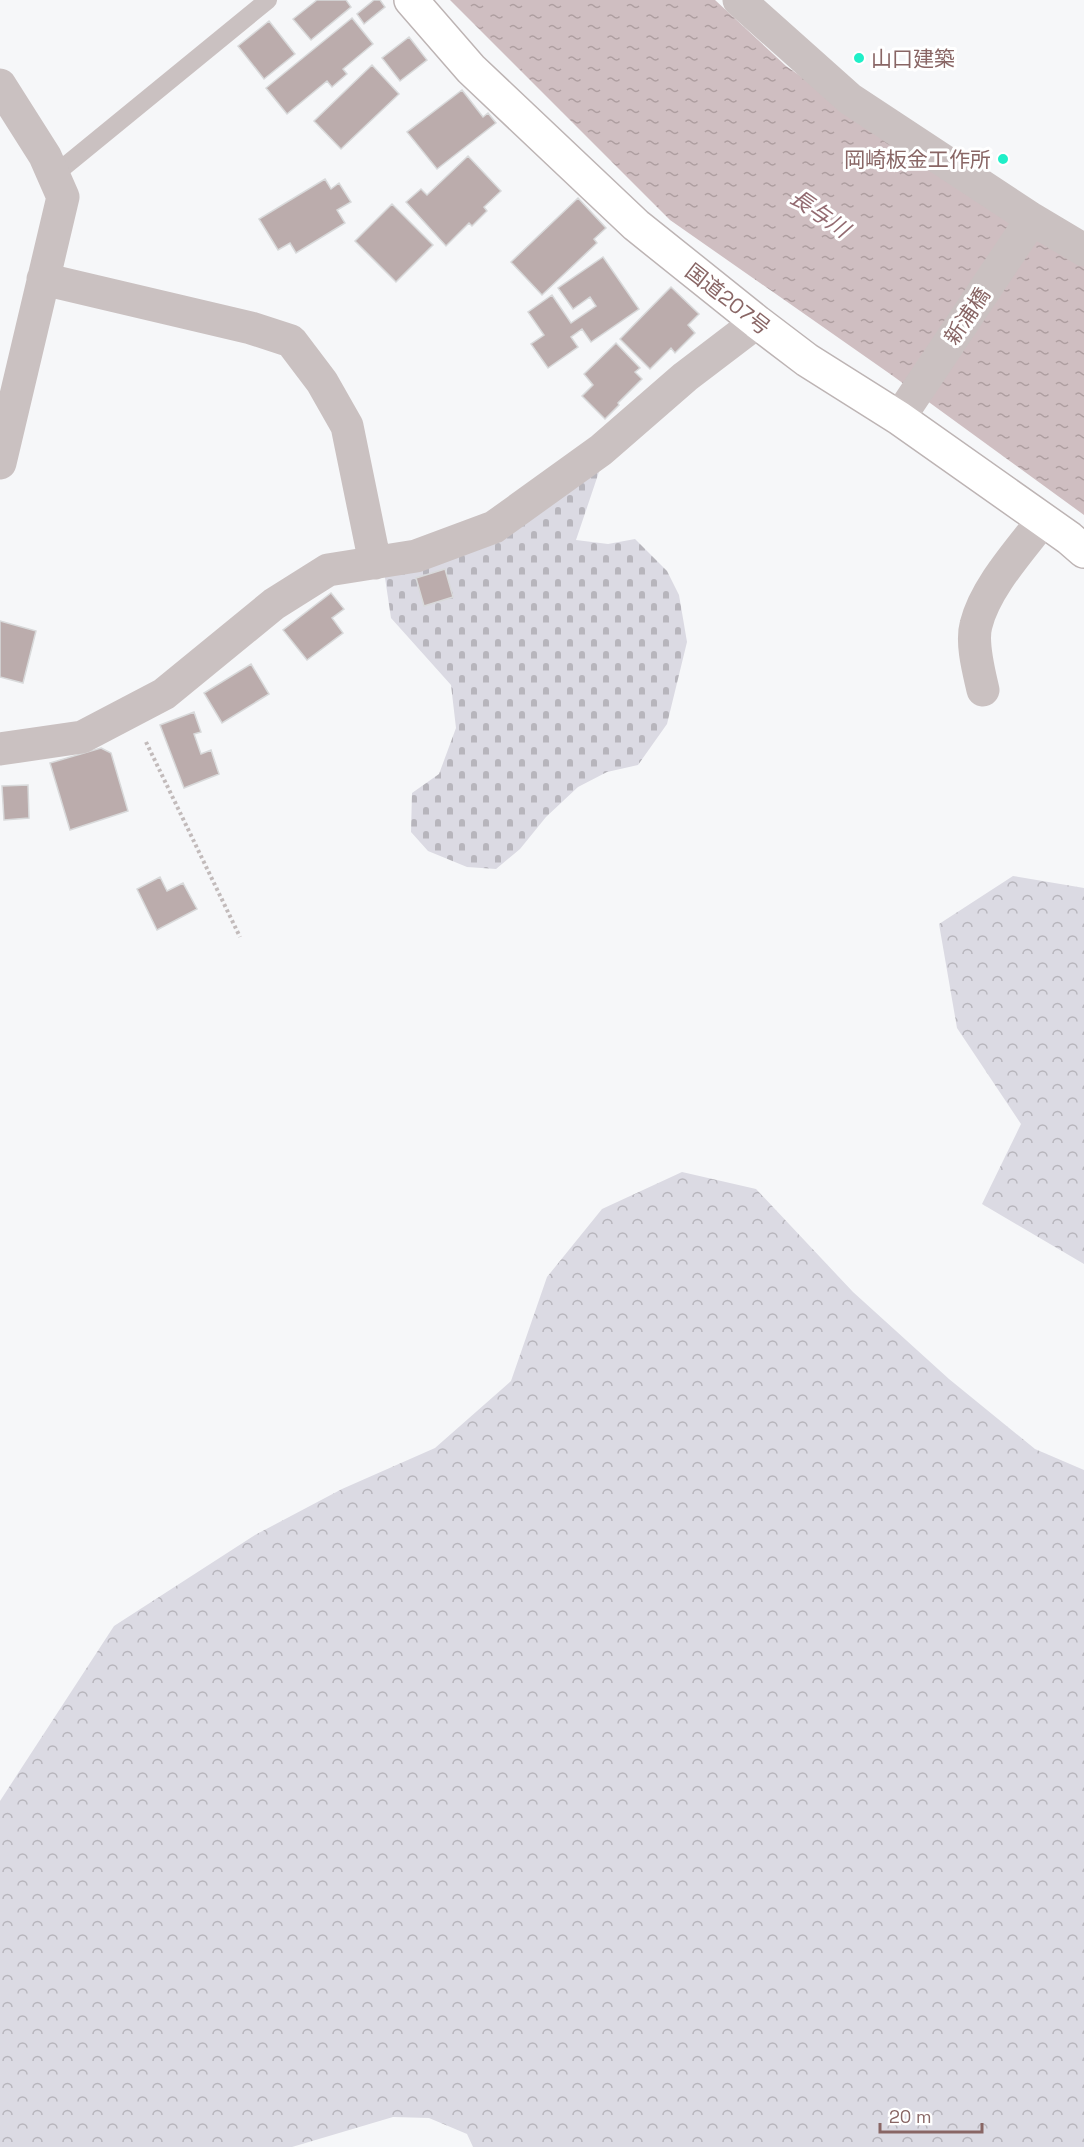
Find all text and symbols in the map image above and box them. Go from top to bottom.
place label: 山口建築 [871,45,955,72]
marker: 山口建築 [852,51,866,65]
place label: 岡崎板金工作所 [844,146,991,173]
marker: 岡崎板金工作所 [996,152,1010,166]
water label: 長与川 [785,183,857,245]
street label: 国道207号 [680,257,776,341]
street label: 新浦橋 [938,282,996,350]
scale bar [880,2096,982,2134]
text: 20 m [889,2105,932,2128]

